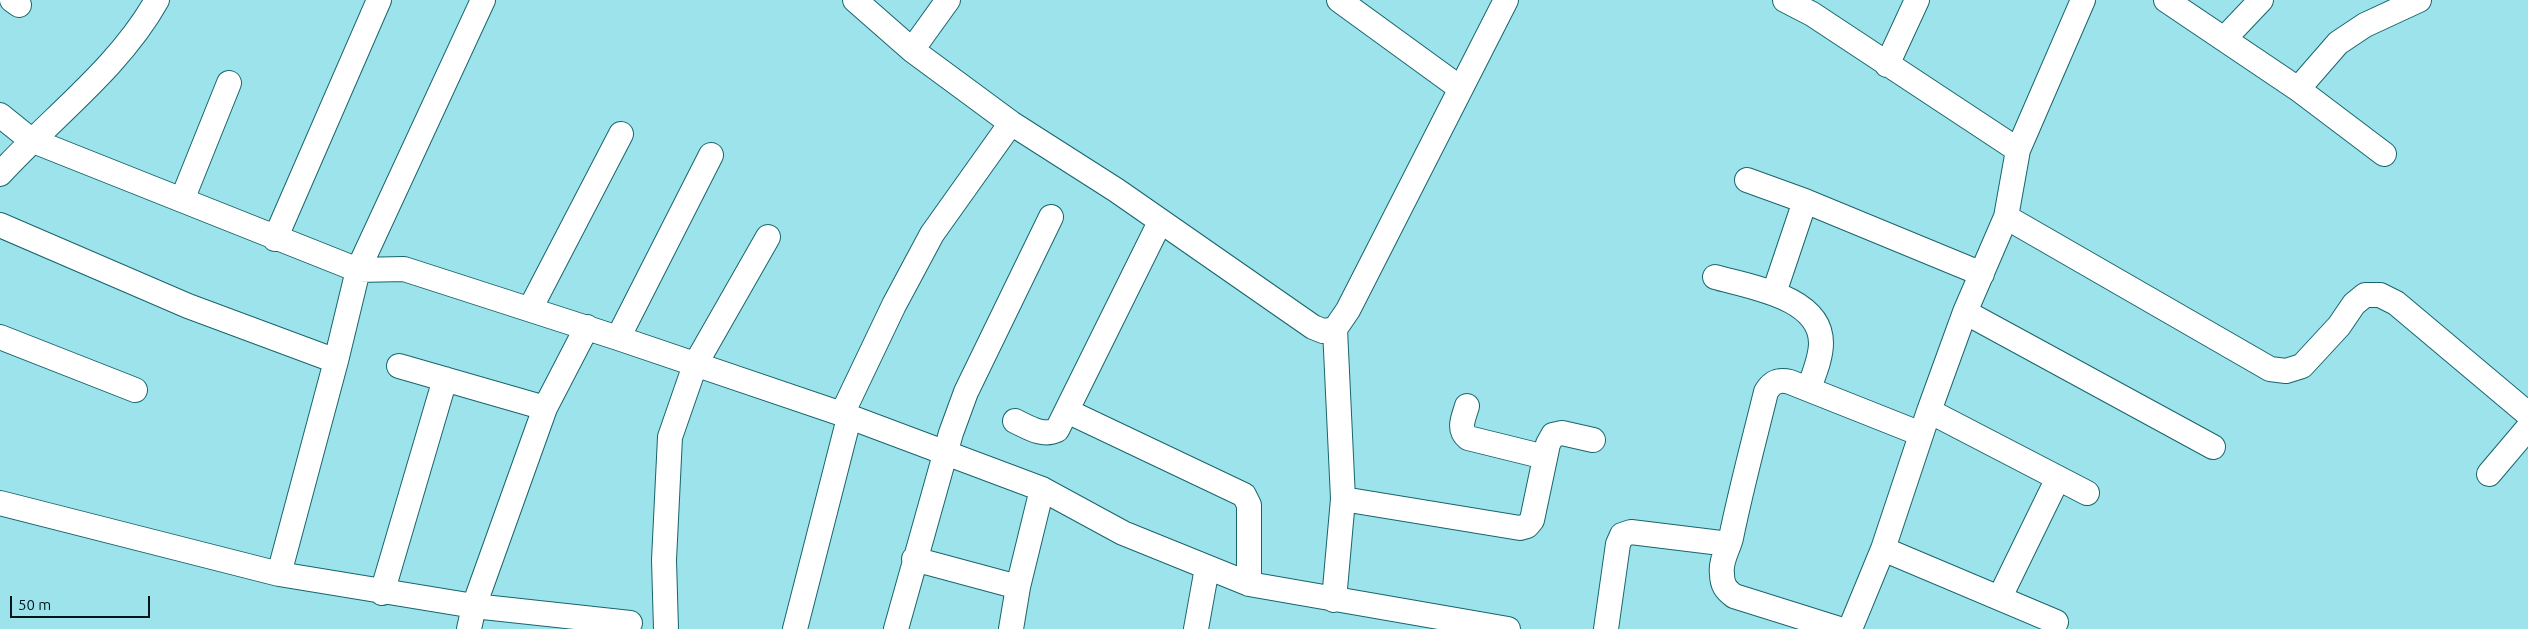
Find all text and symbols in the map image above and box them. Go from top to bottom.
scale bar [12,586,152,618]
text: 50 m [18,596,51,613]

